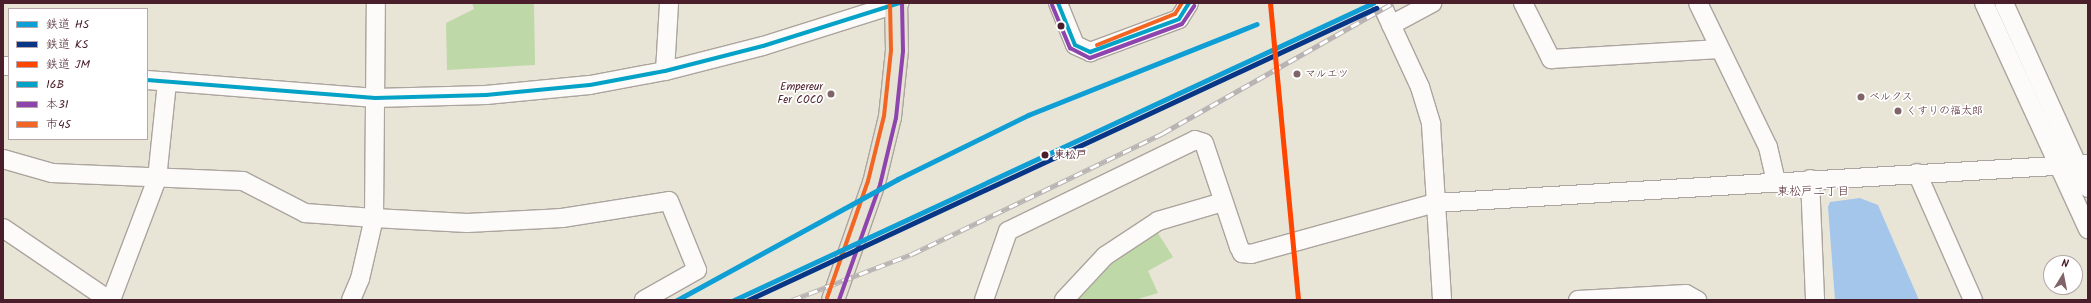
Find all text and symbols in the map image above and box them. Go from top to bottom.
legend [8,8,148,140]
text: 鉄道 HS [46,15,89,34]
unlabelled marker [1056,21,1066,31]
text: 鉄道 KS [46,35,88,54]
text: 鉄道 JM [46,55,90,74]
place label: マルエツ [1305,67,1349,81]
marker: マルエツ [1292,69,1302,79]
text: 16B [46,75,64,94]
place label: Empereur Fer COCO [778,81,823,107]
marker: Empereur Fer COCO [826,89,836,99]
place label: ベルクス [1869,90,1913,104]
marker: ベルクス [1856,92,1866,102]
text: 本31 [46,95,69,114]
place label: くすりの福太郎 [1906,104,1983,118]
marker: くすりの福太郎 [1893,106,1903,116]
text: 市45 [46,115,71,134]
marker: 東松戸 [1038,148,1052,162]
place label: 東松戸 [1054,148,1087,162]
district label: 東松戸二丁目 [1777,185,1849,199]
north arrow [2043,255,2083,295]
text: N [2060,255,2070,274]

